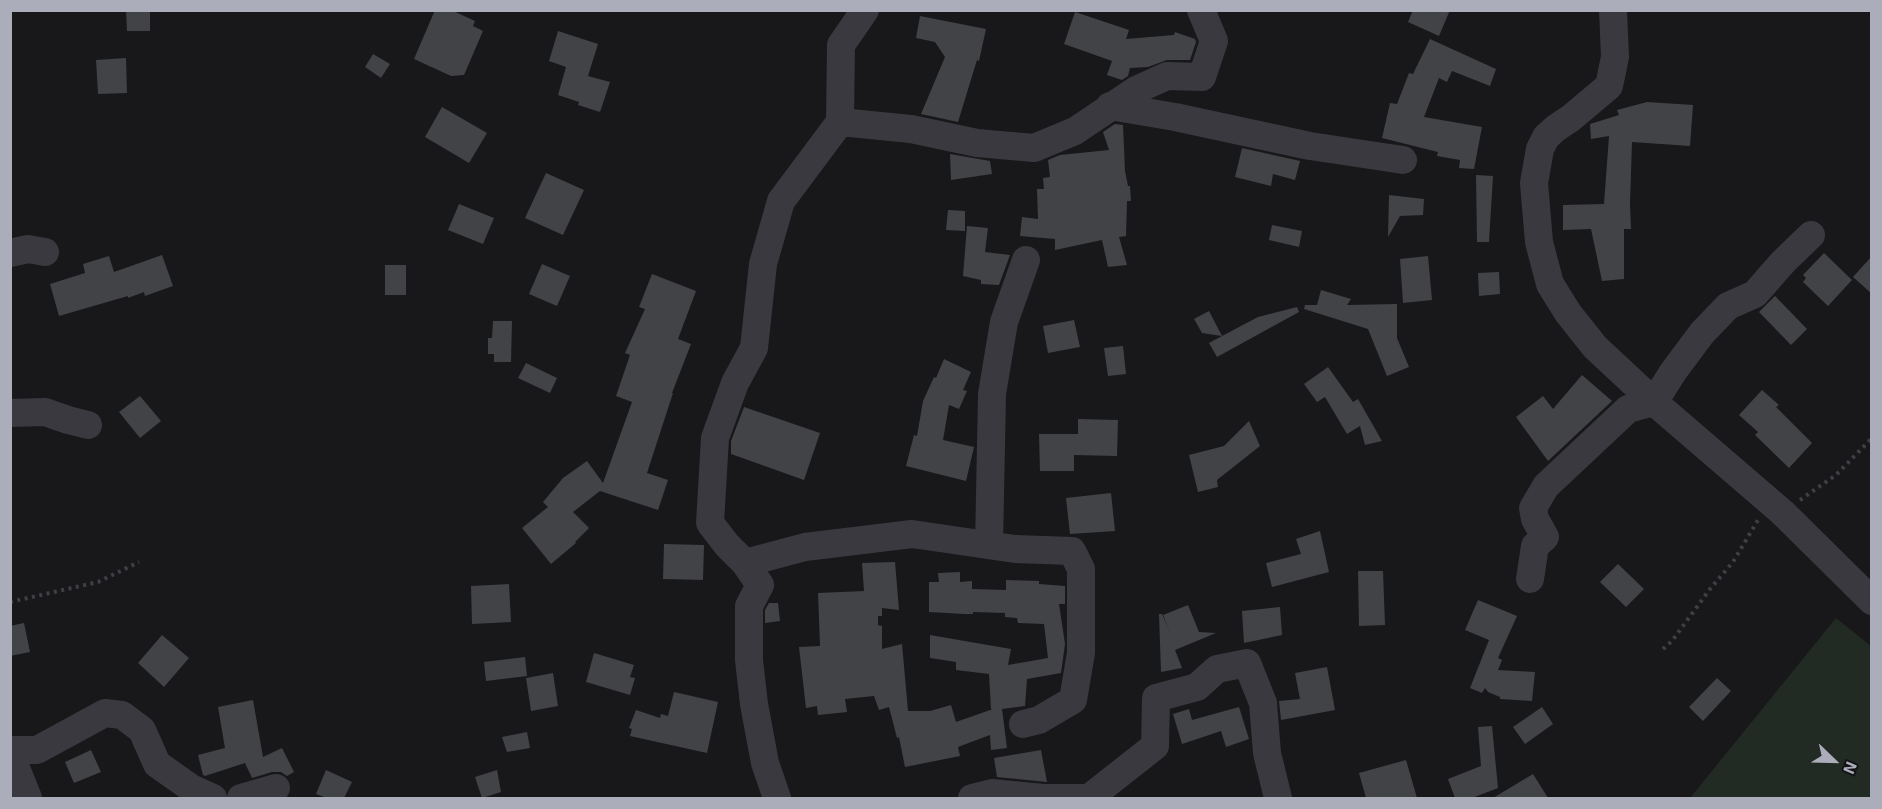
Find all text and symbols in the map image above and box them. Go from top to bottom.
north arrow [1804,731,1864,791]
text: N [1840,759,1862,777]

